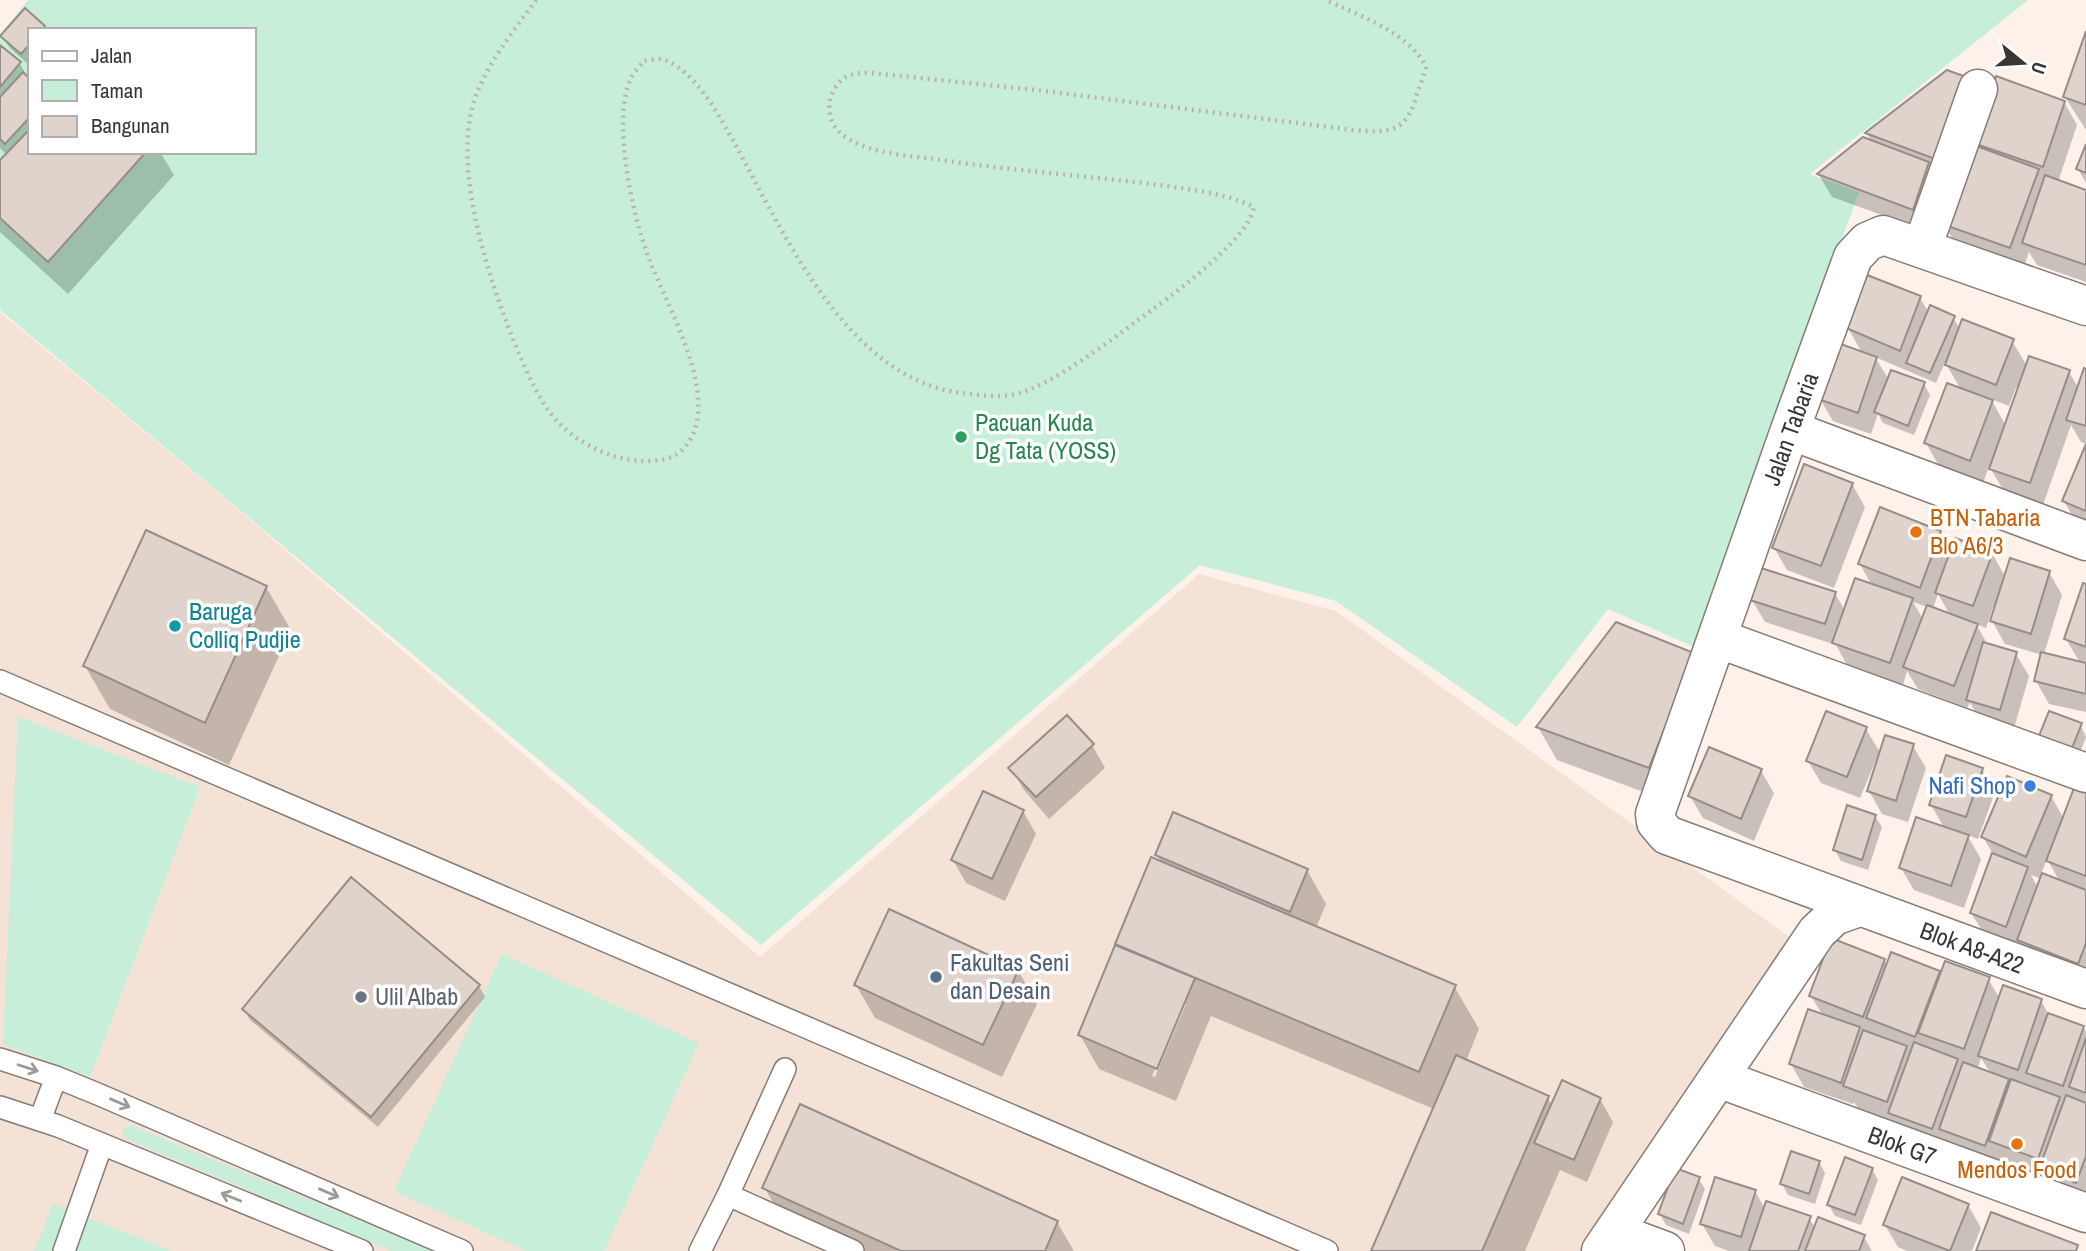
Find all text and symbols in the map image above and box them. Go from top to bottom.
legend [28,28,256,154]
north arrow [1988,28,2058,98]
text: Jalan [91,41,132,70]
text: U [2025,59,2053,78]
text: Taman [91,76,143,105]
text: Bangunan [91,111,170,140]
street label: Jalan Tabaria [1755,368,1825,490]
place label: Pacuan Kuda Dg Tata (YOSS) [975,406,1116,466]
marker: Pacuan Kuda Dg Tata (YOSS) [953,429,969,445]
place label: BTN Tabaria Blo A6/3 [1930,501,2041,561]
marker: BTN Tabaria Blo A6/3 [1908,524,1924,540]
place label: Baruga Colliq Pudjie [189,595,301,655]
marker: Baruga Colliq Pudjie [167,618,183,634]
place label: Nafi Shop [1928,769,2016,801]
marker: Nafi Shop [2022,778,2038,794]
street label: Blok A8-A22 [1916,914,2029,981]
place label: Fakultas Seni dan Desain [950,946,1069,1006]
marker: Fakultas Seni dan Desain [928,969,944,985]
place label: Ulil Albab [375,980,458,1012]
marker: Ulil Albab [353,989,369,1005]
one-way arrow [17,1063,39,1075]
one-way arrow [108,1097,130,1110]
street label: Blok G7 [1864,1118,1941,1172]
marker: Mendos Food [2009,1136,2025,1152]
place label: Mendos Food [1957,1153,2077,1185]
one-way arrow [317,1187,339,1200]
one-way arrow [221,1190,243,1203]

